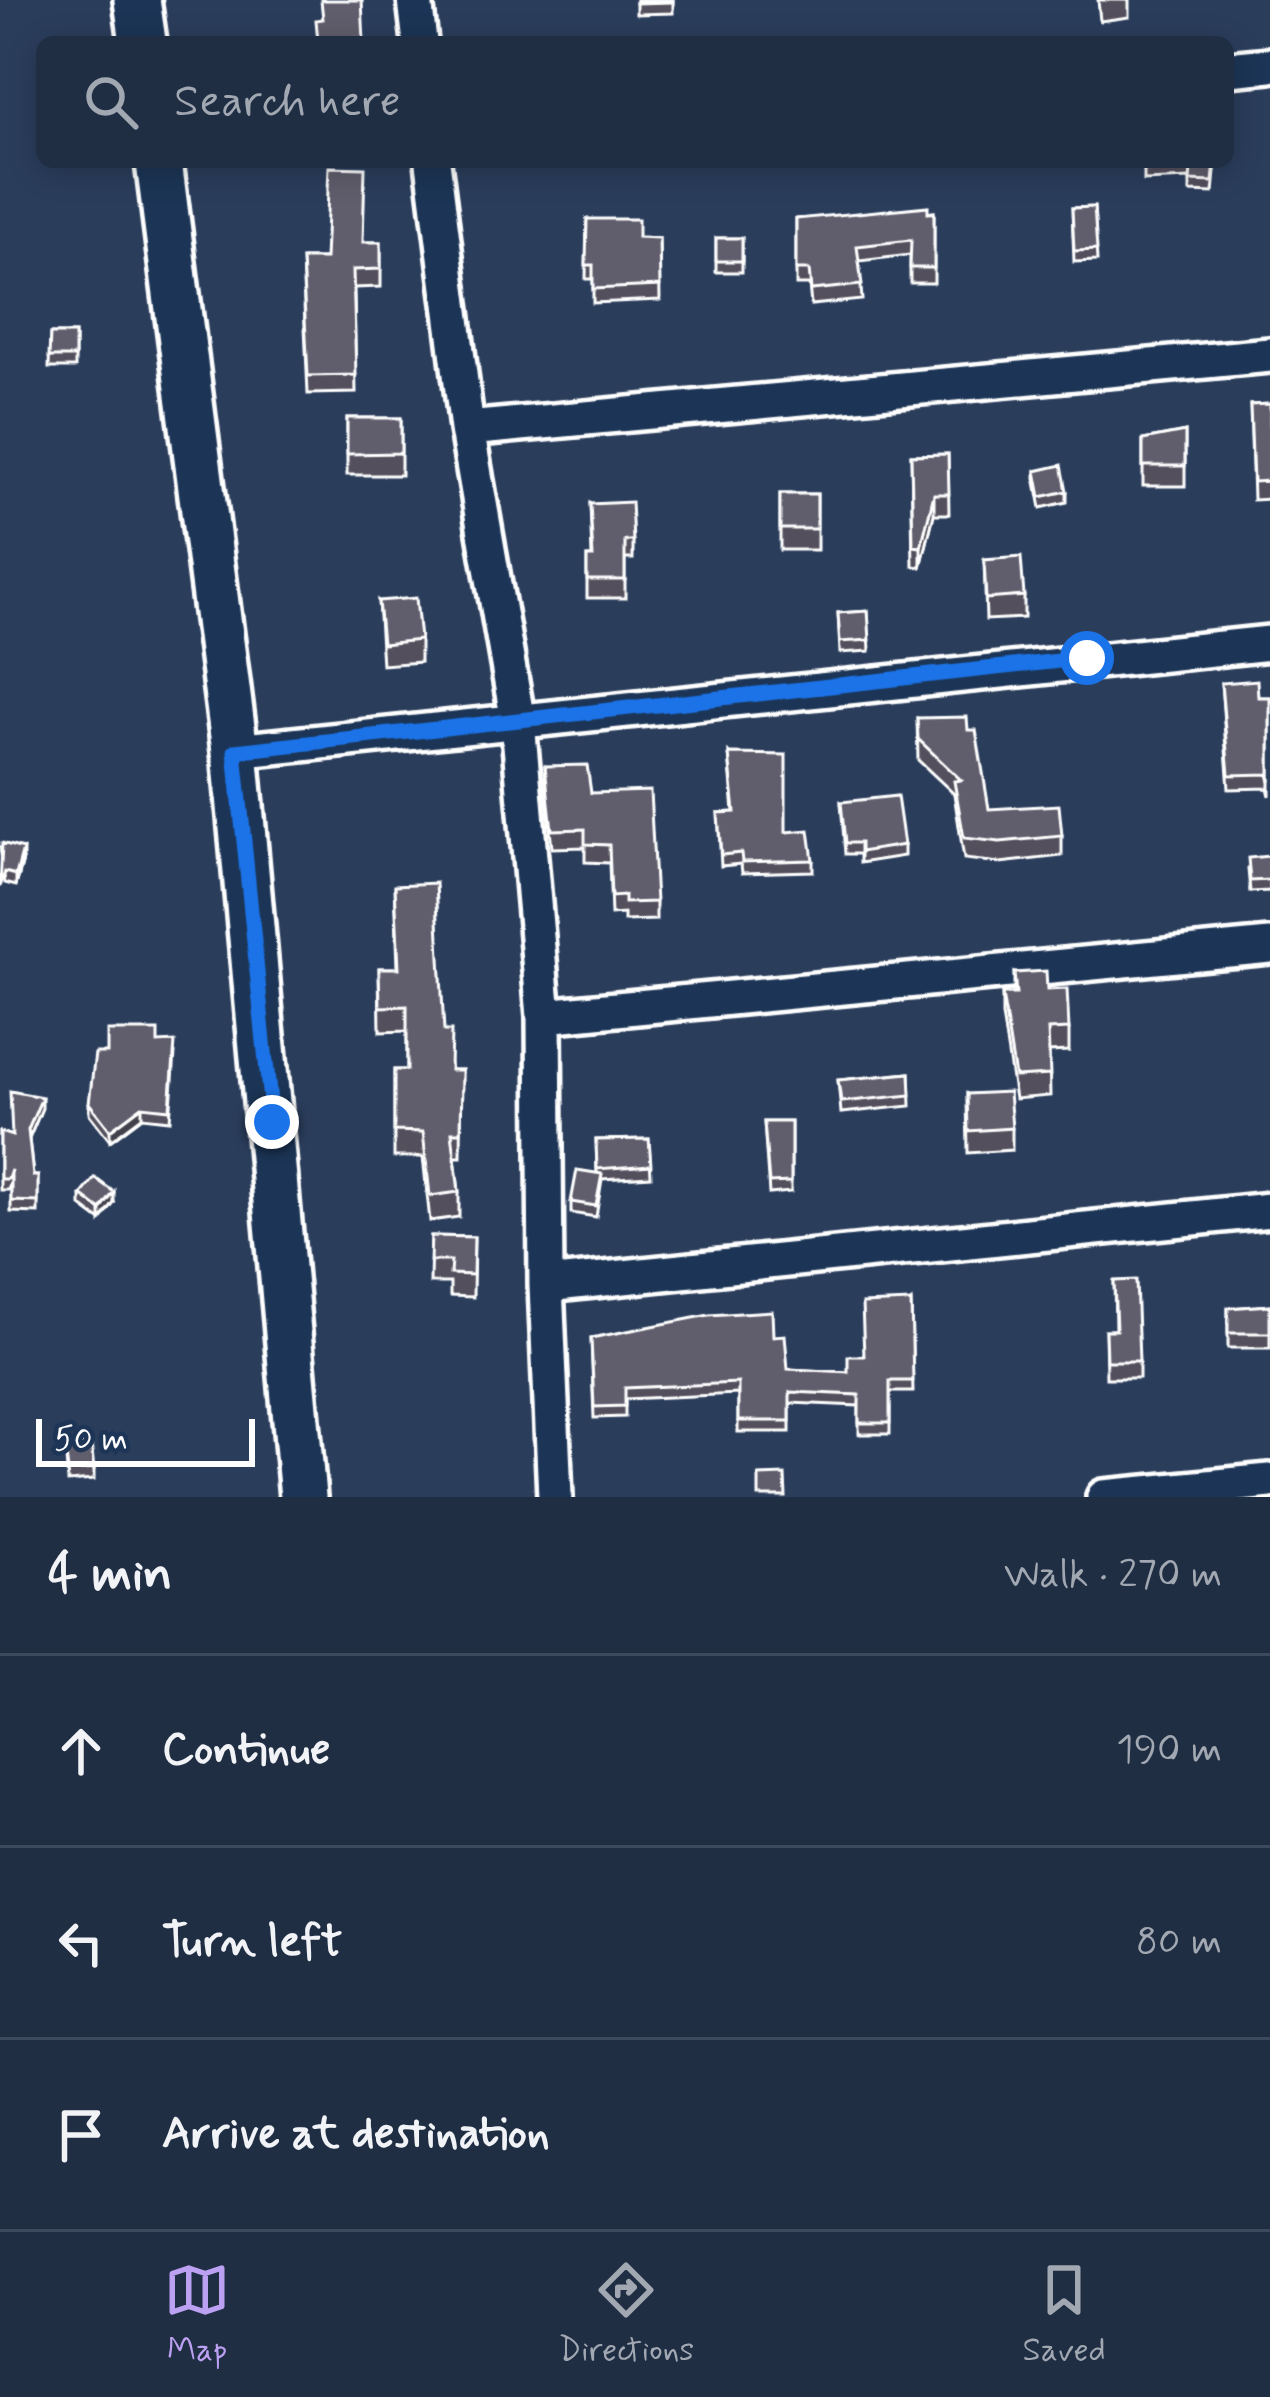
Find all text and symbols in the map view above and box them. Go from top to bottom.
search box [36,36,1234,168]
icon: search [78,69,144,135]
text: Search here [174,73,401,132]
route start [1060,631,1114,685]
route end [245,1095,299,1149]
scale bar [36,1413,255,1466]
text: 50 m [54,1418,128,1462]
text: 4 min [48,1542,172,1608]
text: Walk · 270 m [1004,1550,1222,1601]
icon: ahead [48,1718,114,1784]
text: Continue [162,1721,330,1780]
text: 190 m [1116,1725,1222,1776]
icon: left [48,1910,114,1976]
text: Turn left [162,1913,342,1972]
text: 80 m [1136,1917,1222,1968]
icon: arrive [48,2102,114,2168]
text: Arrive at destination [162,2105,550,2164]
tab: Map [164,2257,230,2373]
tab: Directions [558,2257,694,2373]
tab: Saved [1022,2257,1106,2373]

